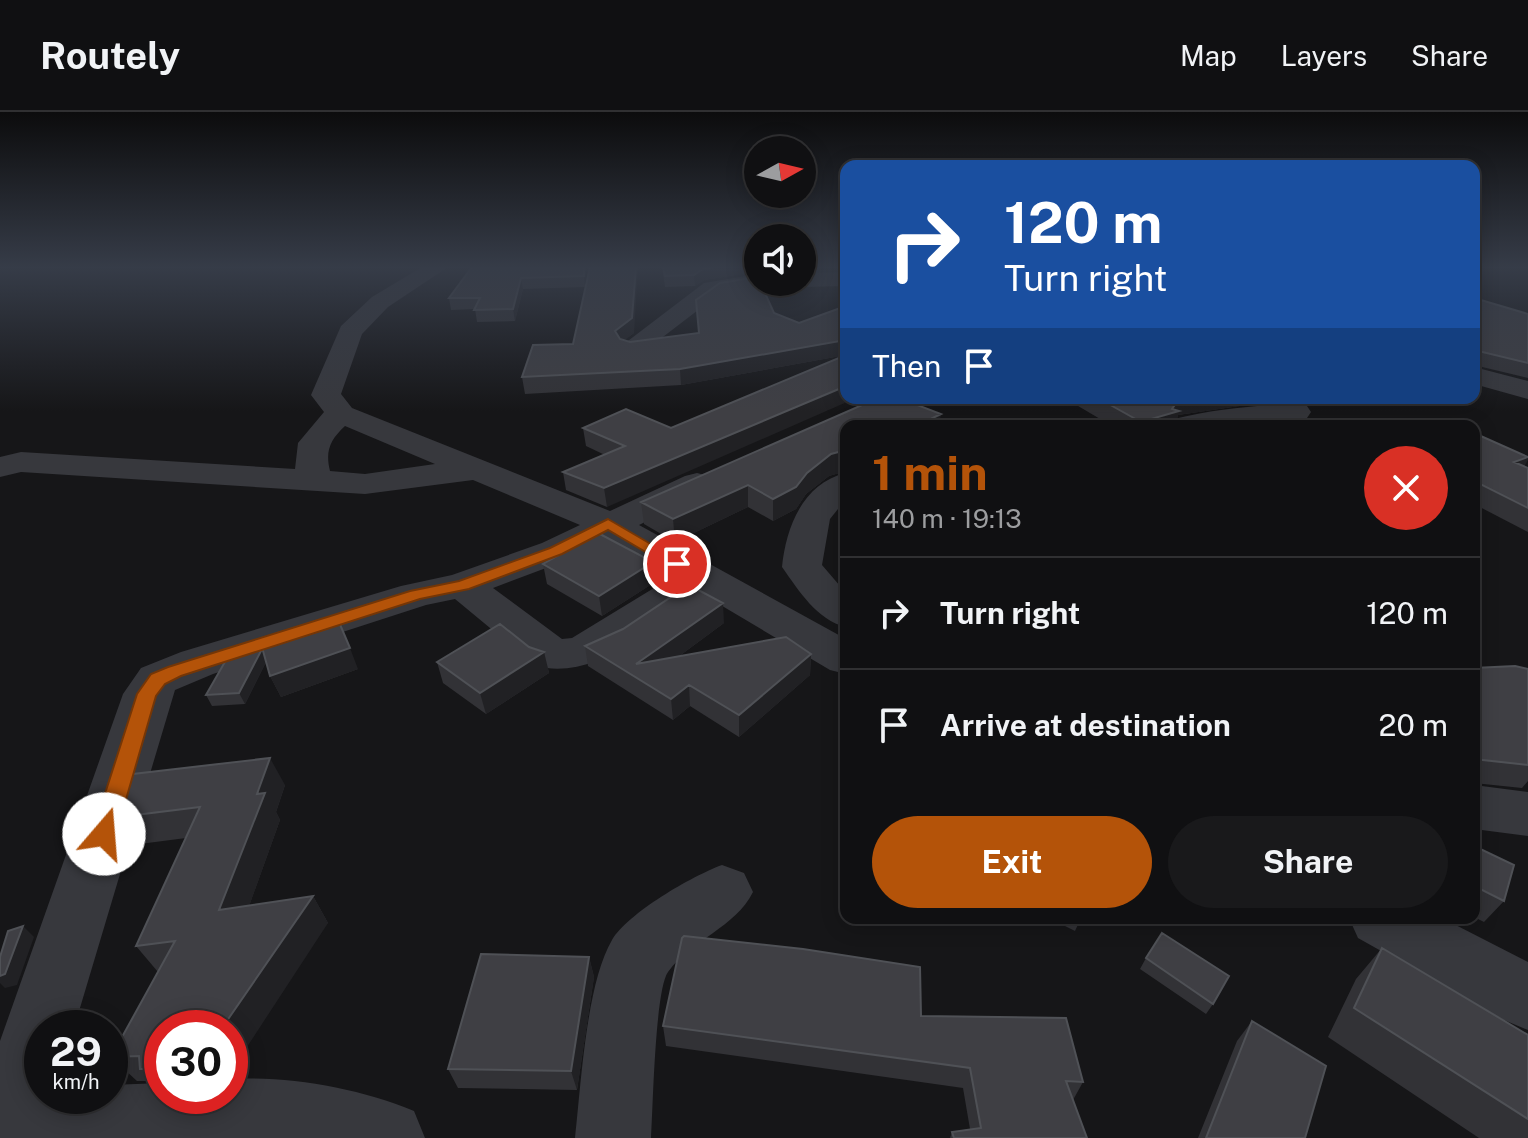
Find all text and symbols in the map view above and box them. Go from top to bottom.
text: Routely [40,33,180,78]
text: Map [1180,39,1237,72]
text: Layers [1281,39,1367,72]
text: Share [1411,39,1488,72]
north arrow [744,136,816,208]
map controls [744,136,816,296]
text: 120 m [1004,190,1162,256]
icon: right [872,192,976,296]
button: sound [744,224,816,296]
text: Turn right [1004,257,1167,299]
icon: arrive [957,344,1001,388]
text: Then [872,348,941,384]
text: 1 min [872,444,988,501]
button: close [1364,446,1448,530]
text: 140 m · 19:13 [872,503,1022,534]
pin [643,530,711,598]
icon: arrive [655,542,699,586]
icon: right [872,591,916,635]
text: Turn right [940,595,1080,631]
text: 120 m [1366,595,1448,631]
icon: arrive [872,703,916,747]
text: Arrive at destination [940,707,1231,743]
text: 20 m [1379,707,1448,743]
position arrow [62,792,146,876]
button: Exit [872,816,1152,908]
button: Share [1168,816,1448,908]
speed limit sign: 30 [144,1010,248,1114]
text: 29 [50,1028,102,1075]
text: km/h [52,1070,100,1094]

